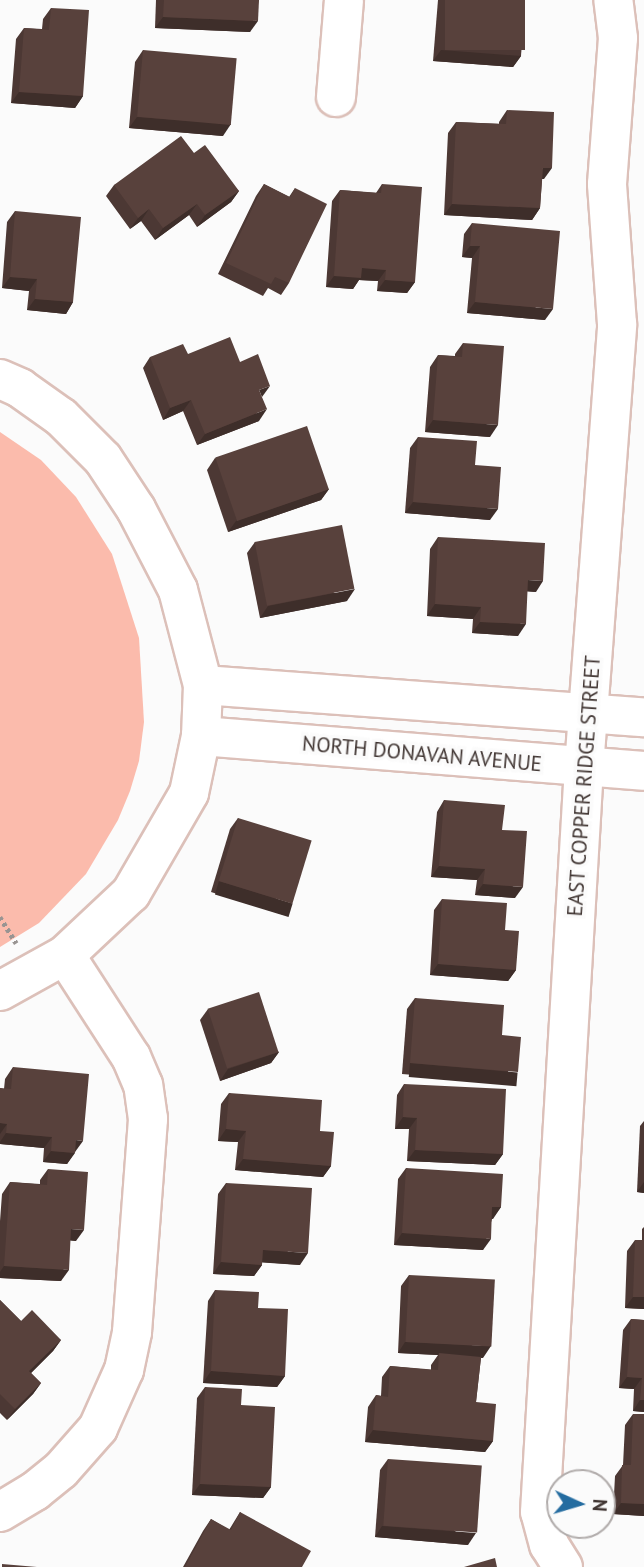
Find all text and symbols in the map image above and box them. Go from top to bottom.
street label: EAST COPPER RIDGE STREET [562,654,606,918]
street label: NORTH DONAVAN AVENUE [301,731,543,777]
north arrow [546,1469,616,1539]
text: N [588,1498,612,1512]

